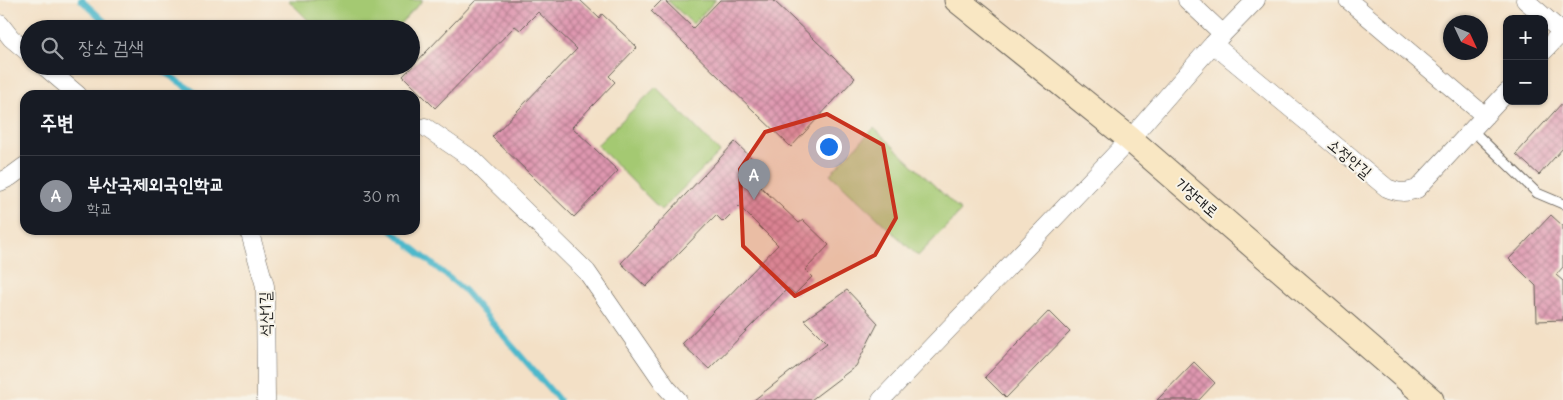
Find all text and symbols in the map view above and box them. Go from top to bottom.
north arrow [1443,15,1488,60]
map controls [1503,15,1548,105]
button: + [1503,15,1548,60]
search box [20,20,420,75]
icon: search [38,34,66,62]
text: 장소 검색 [78,35,144,59]
button: − [1503,60,1548,105]
text: 주변 [40,109,74,136]
your location [816,134,842,160]
street label: 소정안길 [1324,134,1376,182]
pin: A [738,159,770,200]
text: 부산국제외국인학교 [87,172,225,196]
street label: 기장대로 [1171,173,1223,221]
text: A [51,186,61,206]
text: 30 m [363,186,400,206]
text: 학교 [87,198,113,218]
street label: 석산1길 [255,291,275,337]

